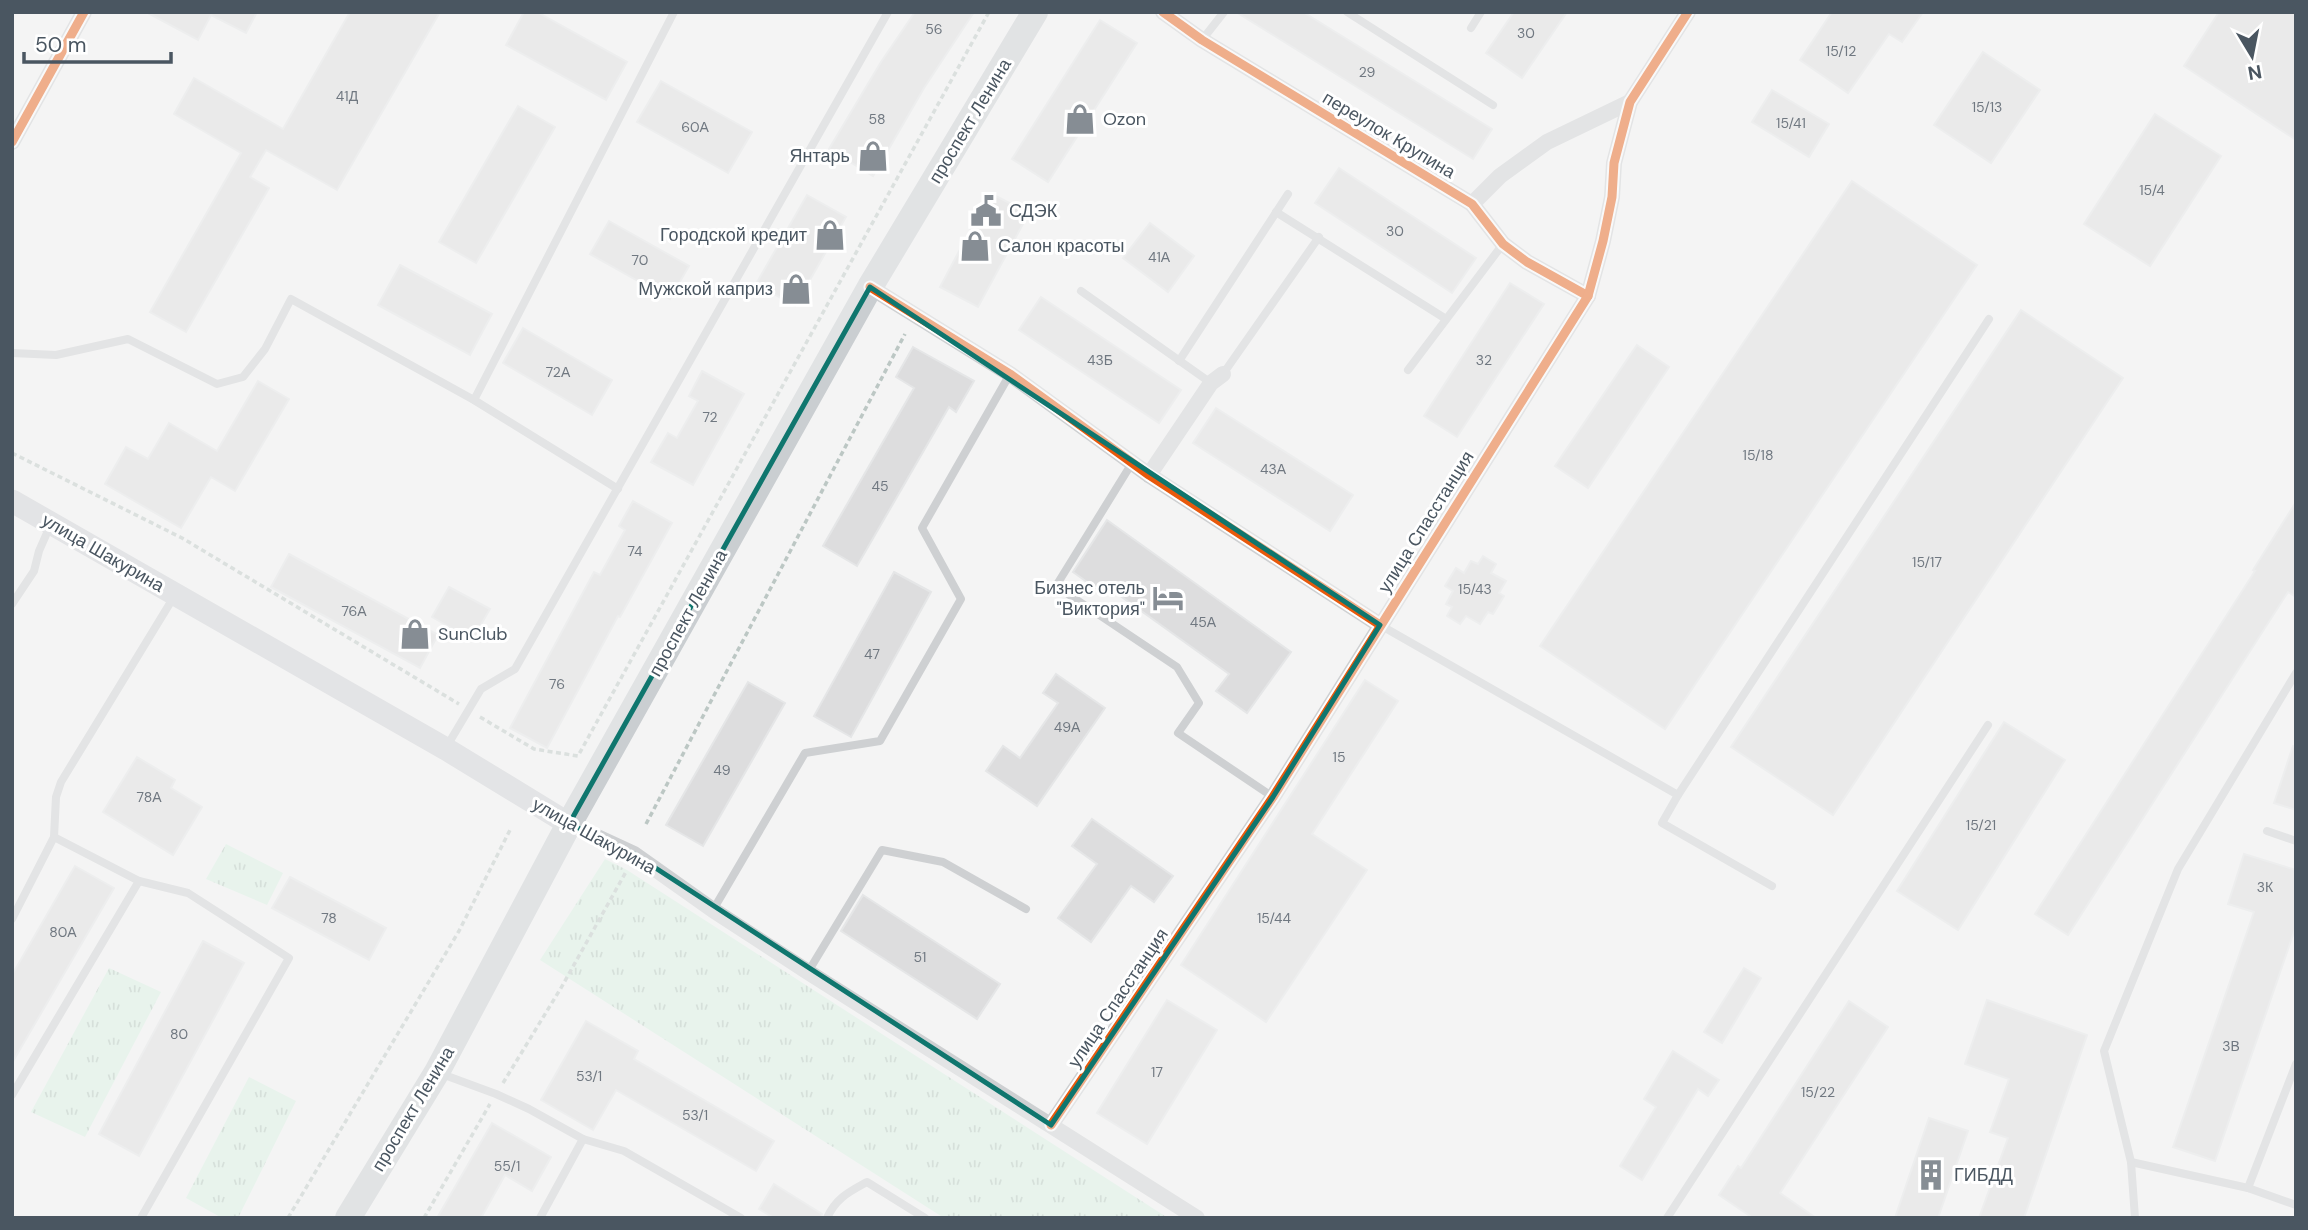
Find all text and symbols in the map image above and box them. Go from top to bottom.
house number: 56 [925,20,943,38]
scale bar [24,21,172,65]
north arrow [2217,21,2287,91]
house number: 30 [1517,24,1535,42]
text: 50 m [35,31,86,59]
house number: 15/12 [1826,42,1856,60]
street label: проспект Ленина [923,53,1017,188]
text: N [2246,59,2264,86]
house number: 29 [1359,63,1376,81]
street label: переулок Крупина [1318,86,1461,185]
house number: 41Д [336,87,359,105]
house number: 15/13 [1972,98,2002,116]
shop icon: Ozon [1063,102,1097,136]
place label: Ozon [1103,107,1146,131]
house number: 58 [868,110,886,128]
house number: 15/41 [1776,114,1806,132]
house number: 60А [681,118,710,136]
shop icon: Янтарь [856,139,890,173]
place label: Янтарь [790,144,850,168]
house number: 15/4 [2139,181,2165,199]
public building icon: СДЭК [969,194,1003,228]
place label: СДЭК [1009,199,1058,223]
shop icon: Городской кредит [813,218,847,252]
house number: 30 [1386,222,1404,240]
place label: Городской кредит [660,223,807,247]
shop icon: Салон красоты [958,229,992,263]
place label: Салон красоты [998,234,1125,258]
house number: 41А [1148,248,1171,266]
house number: 70 [632,251,648,269]
shop icon: Мужской каприз [779,272,813,306]
place label: Мужской каприз [638,277,773,301]
house number: 43Б [1087,351,1113,369]
house number: 32 [1476,351,1492,369]
house number: 72А [546,363,571,381]
house number: 72 [702,408,718,426]
street label: улица Спасстанция [1373,446,1479,598]
house number: 15/18 [1743,446,1773,464]
house number: 43А [1260,460,1287,478]
house number: 45 [871,477,889,495]
street label: улица Шакурина [37,508,169,598]
house number: 74 [627,542,643,560]
street label: проспект Ленина [643,544,733,681]
house number: 15/17 [1912,553,1942,571]
place label: Бизнес отель "Виктория" [1034,576,1145,621]
house number: 15/43 [1458,580,1492,598]
hotel icon: Бизнес отель "Виктория" [1151,581,1185,615]
house number: 76А [341,602,367,620]
house number: 45А [1190,613,1217,631]
shop icon: SunClub [398,617,432,651]
place label: SunClub [438,622,508,646]
house number: 47 [864,645,880,663]
house number: 76 [549,675,565,693]
house number: 49А [1054,718,1081,736]
house number: 15 [1333,748,1345,766]
house number: 49 [713,761,731,779]
house number: 78А [136,788,162,806]
street label: улица Шакурина [528,792,661,880]
house number: 15/21 [1966,816,1996,834]
house number: 3К [2257,878,2274,896]
house number: 78 [321,909,337,927]
house number: 15/44 [1257,909,1292,927]
house number: 80А [49,923,77,941]
street label: улица Спасстанция [1062,924,1174,1072]
house number: 51 [914,948,926,966]
house number: 80 [170,1025,188,1043]
house number: 3В [2222,1037,2240,1055]
street label: проспект Ленина [366,1041,460,1176]
house number: 17 [1151,1063,1163,1081]
house number: 53/1 [576,1067,602,1085]
house number: 15/22 [1801,1083,1835,1101]
house number: 53/1 [682,1106,708,1124]
house number: 55/1 [494,1157,520,1175]
building icon: ГИБДД [1914,1158,1948,1192]
place label: ГИБДД [1954,1163,2013,1187]

